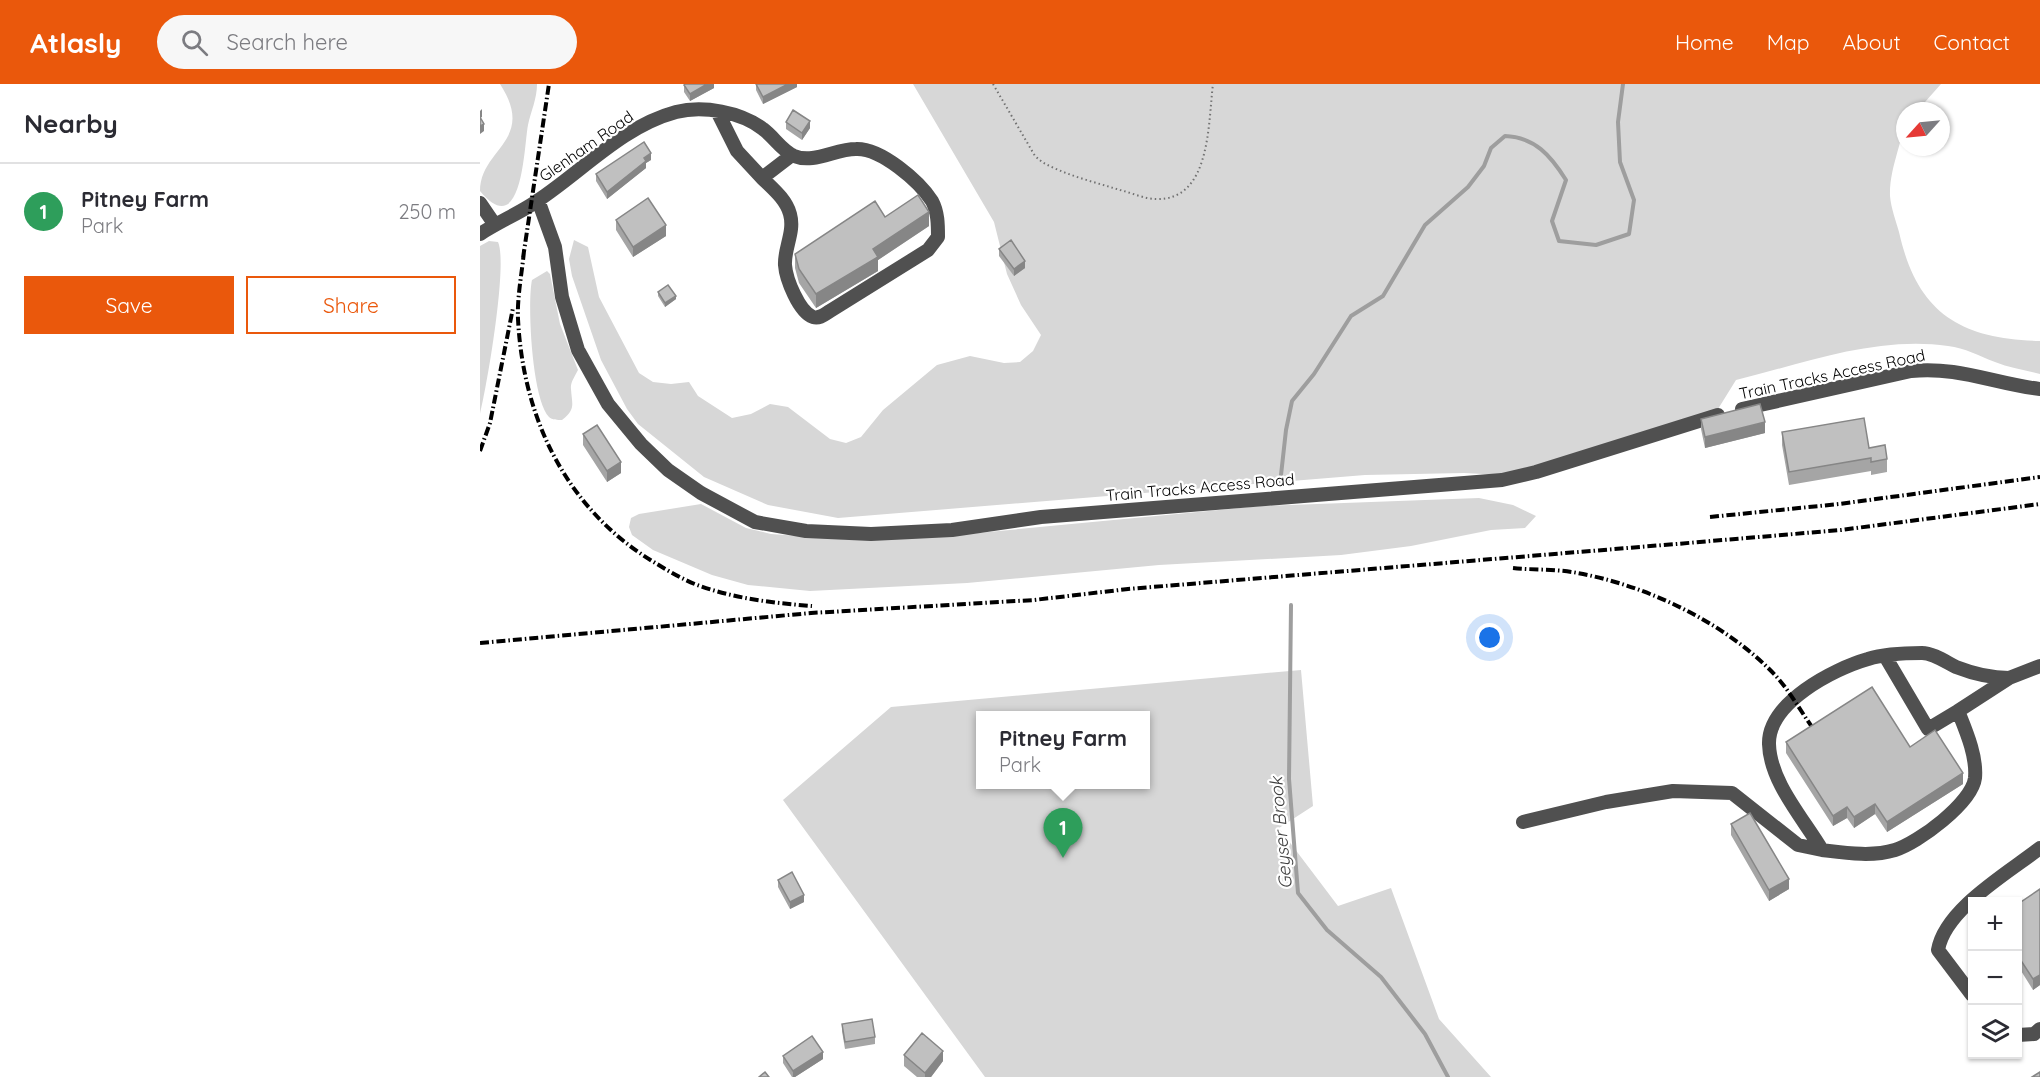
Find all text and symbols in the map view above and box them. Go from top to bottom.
search box [157,15,577,69]
text: Atlasly [30,25,121,60]
icon: search [178,26,211,59]
text: Search here [226,28,348,56]
text: Home [1675,29,1734,55]
text: Map [1767,29,1810,55]
text: About [1843,29,1901,55]
text: Contact [1934,29,2010,55]
north arrow [1896,102,1950,156]
street label: Glenham Road [535,106,637,186]
text: Nearby [24,107,118,140]
text: Pitney Farm [81,185,209,213]
text: 1 [40,199,47,224]
text: 250 m [398,199,456,224]
text: Park [81,213,123,238]
button: Save [24,276,234,334]
button: Share [246,276,456,334]
street label: Train Tracks Access Road [1737,345,1927,403]
street label: Train Tracks Access Road [1105,469,1295,505]
your location [1475,623,1504,652]
popup [976,711,1150,789]
text: Pitney Farm [999,724,1127,752]
text: Park [999,752,1041,777]
water label: Geyser Brook [1264,775,1297,890]
pin: 1 [1044,808,1082,858]
map controls [1968,897,2022,1059]
button: + [1968,897,2022,951]
button: − [1968,951,2022,1005]
button: layers [1968,1005,2022,1059]

